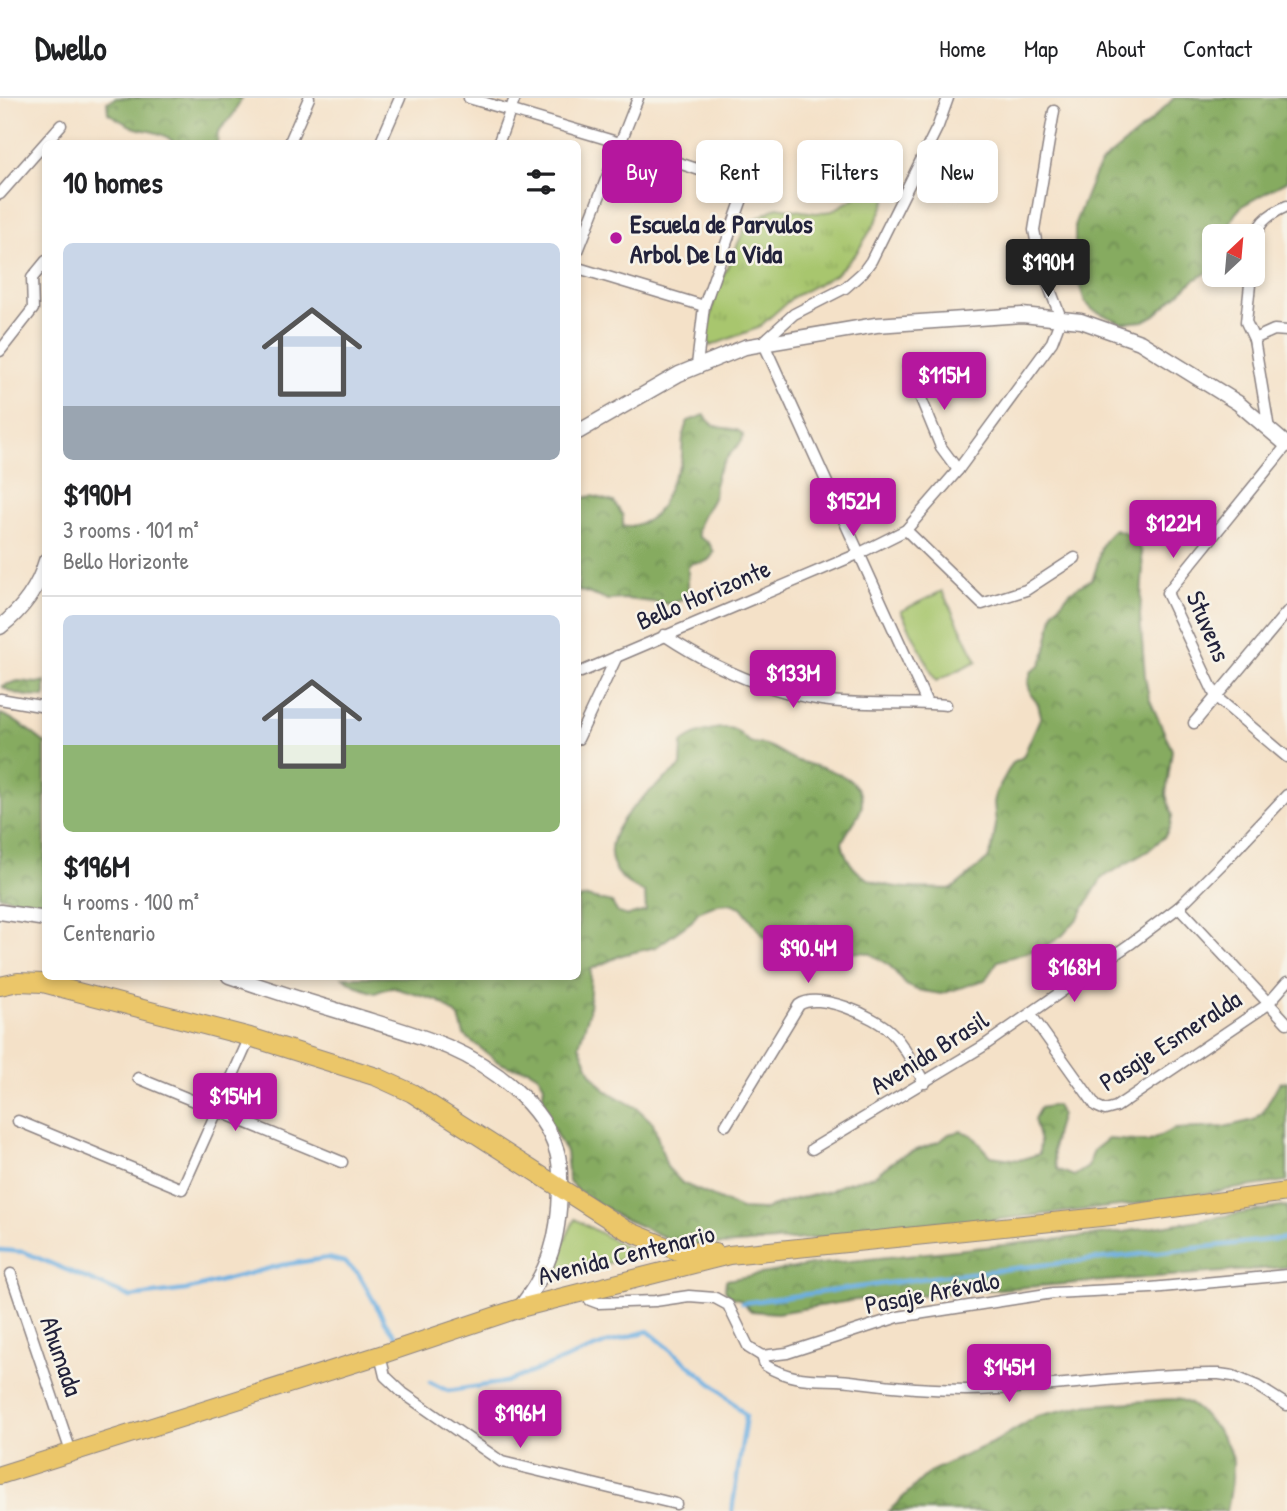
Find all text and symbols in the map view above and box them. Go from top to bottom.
text: Dwello [35,26,107,70]
text: Home [939,32,986,64]
text: Map [1024,32,1058,64]
text: About [1096,32,1145,64]
text: Contact [1183,32,1252,64]
chip: Buy [602,140,682,203]
chip: Rent [696,140,783,203]
chip: Filters [797,140,903,203]
chip: New [917,140,998,203]
text: 10 homes [63,162,163,202]
icon: filters [522,163,560,201]
place label: Escuela de Parvulos Arbol De La Vida [630,206,813,271]
north arrow [1202,224,1265,287]
map controls [1202,224,1265,287]
marker: Escuela de Parvulos Arbol De La Vida [608,230,624,246]
pin: $190M [999,240,1097,299]
text: $190M [1022,246,1074,277]
icon: home [249,289,375,415]
pin: $115M [895,352,993,412]
text: $115M [918,359,970,390]
text: $190M [63,474,131,514]
pin: $152M [804,478,902,538]
text: $152M [826,485,880,516]
pin: $122M [1124,500,1222,560]
text: $122M [1145,507,1201,538]
text: 3 rooms · 101 m² [63,514,199,545]
text: Bello Horizonte [63,545,189,576]
street label: Bello Horizonte [631,550,775,638]
street label: Stuvens [1178,585,1240,667]
pin: $133M [744,650,842,710]
text: $133M [766,657,820,688]
icon: home [249,661,375,787]
text: $196M [63,846,130,886]
text: 4 rooms · 100 m² [63,886,199,917]
text: Centenario [63,917,155,948]
pin: $90.4M [751,926,865,985]
text: $90.4M [779,932,837,963]
pin: $168M [1025,944,1123,1004]
text: $168M [1048,951,1100,982]
street label: Pasaje Esmeralda [1092,981,1248,1099]
street label: Avenida Brasil [863,1002,995,1102]
pin: $154M [186,1074,284,1133]
text: $154M [209,1080,261,1111]
street label: Avenida Centenario [534,1215,718,1293]
street label: Pasaje Arévalo [862,1262,1002,1322]
street label: Ahumada [32,1311,92,1401]
pin: $145M [960,1344,1058,1404]
text: $145M [983,1351,1035,1382]
pin: $196M [471,1390,569,1450]
text: $196M [494,1397,546,1428]

